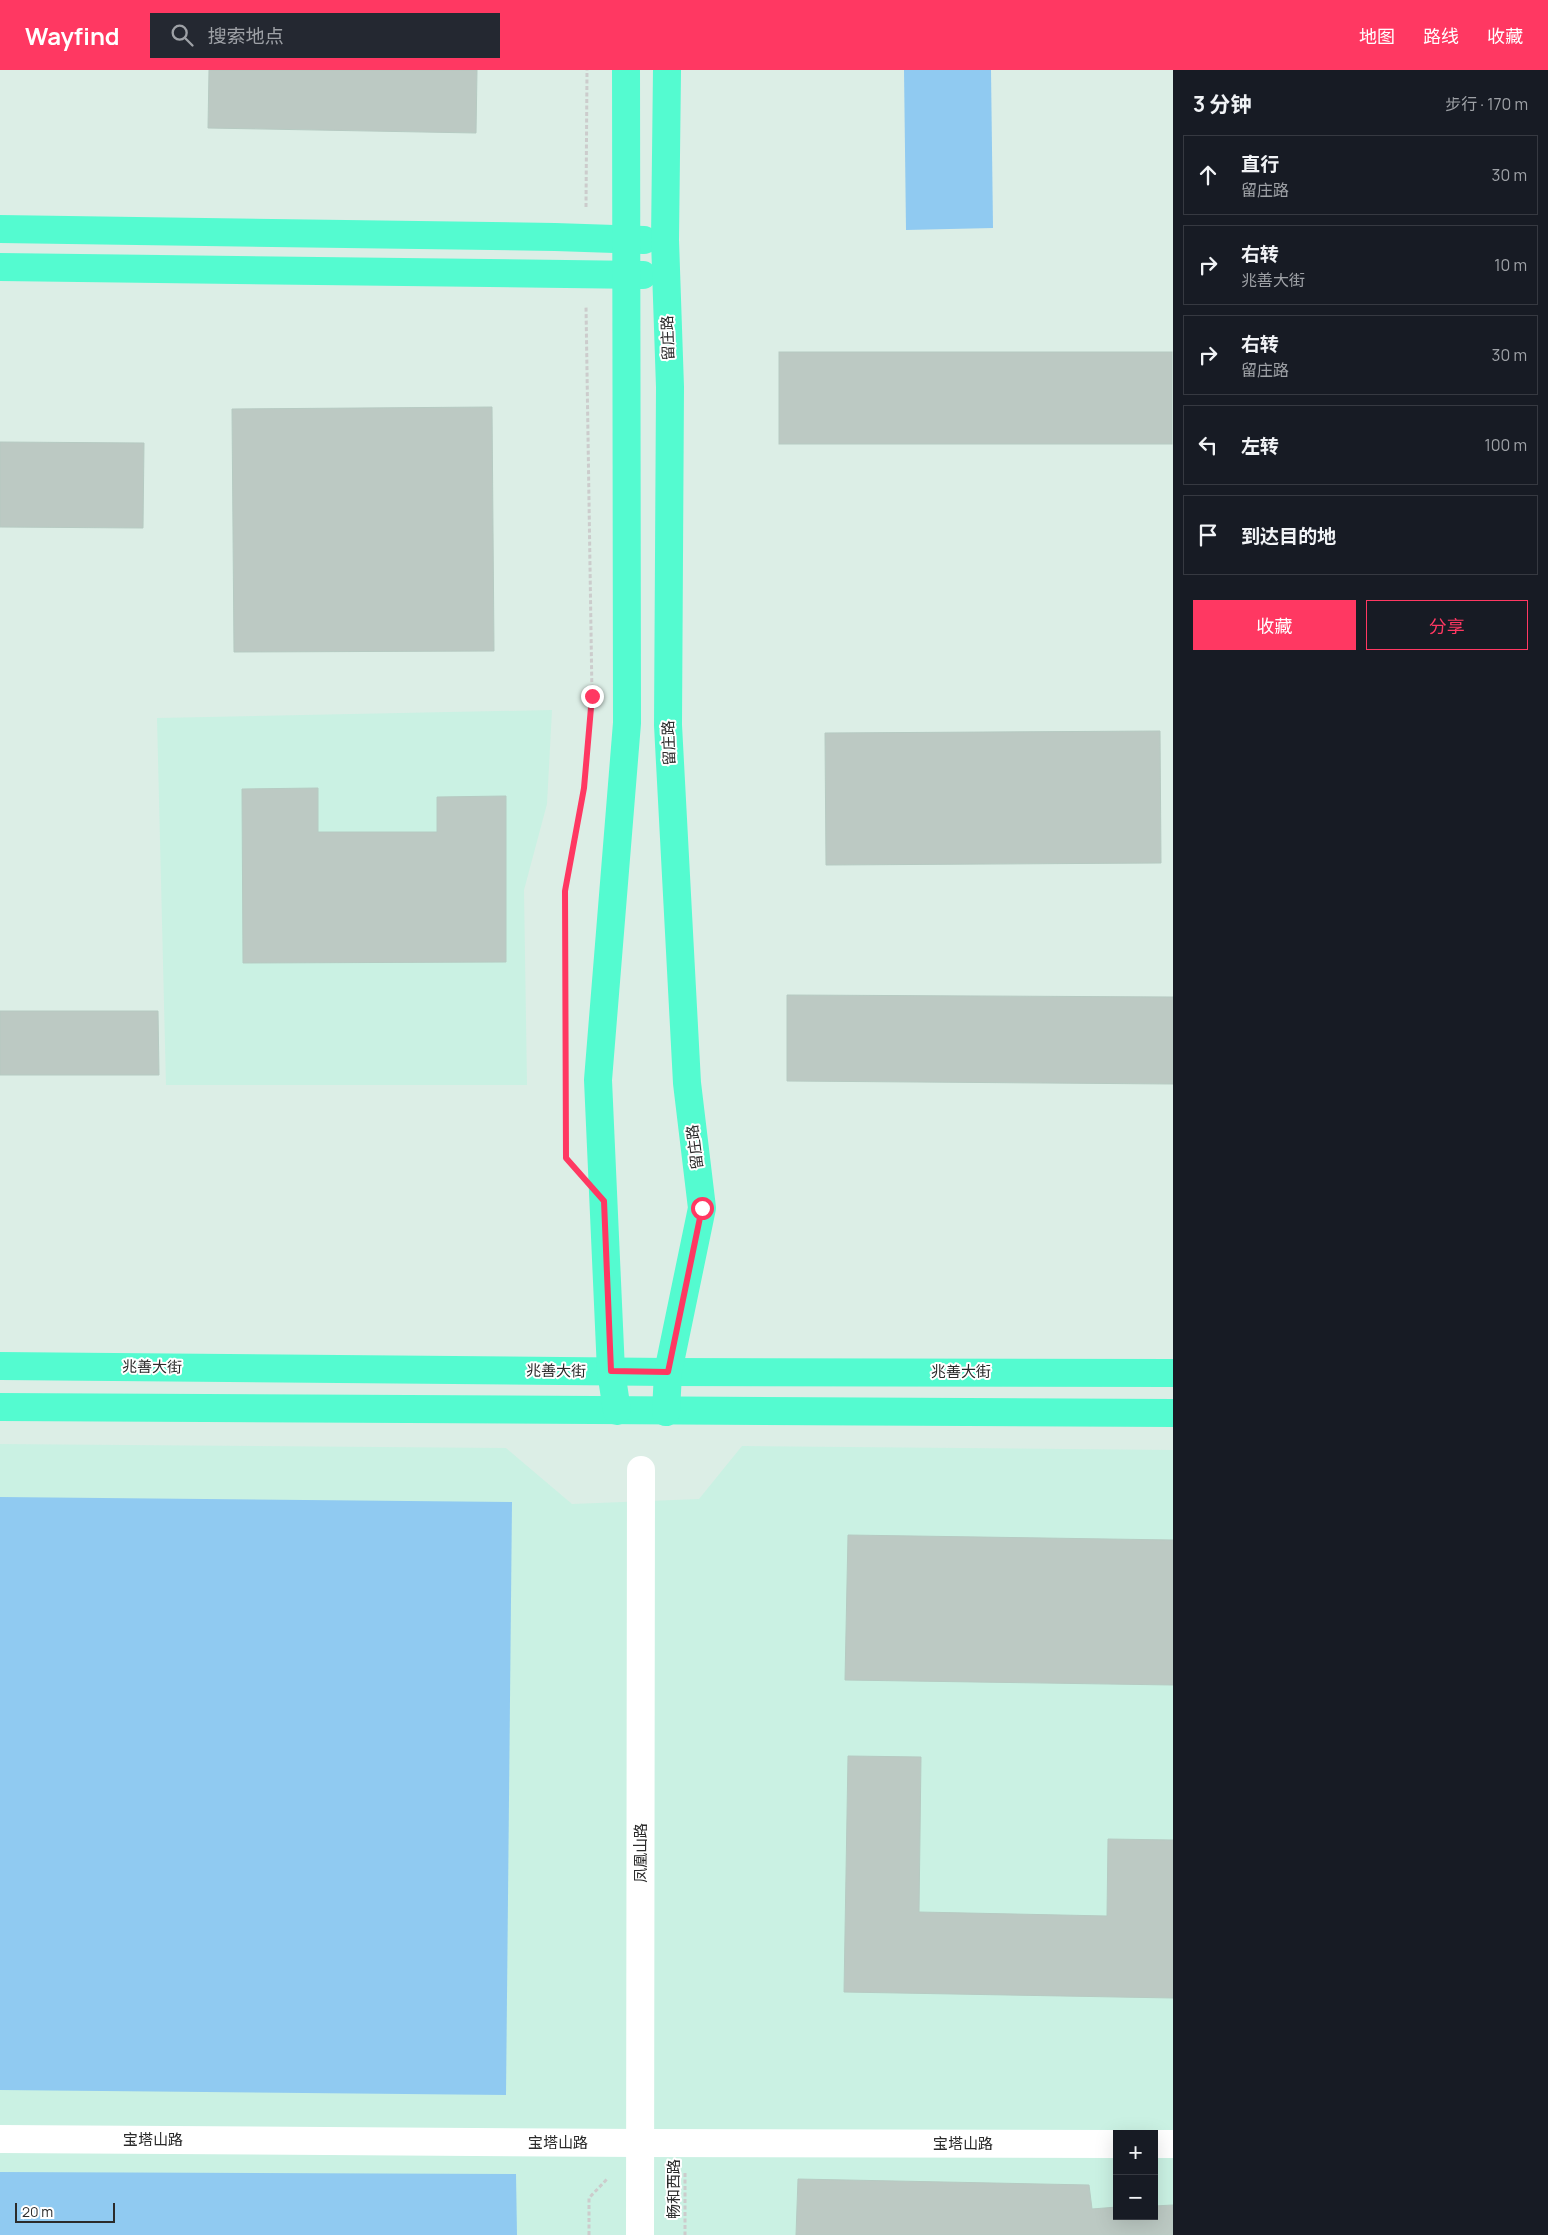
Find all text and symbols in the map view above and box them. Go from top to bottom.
search box [150,13,500,58]
text: Wayfind [25,19,120,52]
icon: search [168,21,196,49]
text: 搜索地点 [208,23,284,49]
text: 地图 [1359,24,1395,48]
text: 路线 [1423,24,1459,48]
text: 收藏 [1487,24,1523,48]
text: 3 分钟 [1193,90,1251,118]
text: 步行 · 170 m [1445,93,1528,115]
text: 直行 [1241,151,1279,177]
icon: ahead [1194,161,1222,189]
text: 30 m [1492,164,1527,186]
text: 留庄路 [1241,179,1289,201]
text: 右转 [1241,241,1279,267]
icon: right [1194,251,1222,279]
text: 10 m [1494,254,1527,276]
text: 兆善大街 [1241,269,1305,291]
street label: 留庄路 [656,315,679,361]
text: 右转 [1241,331,1279,357]
icon: right [1194,341,1222,369]
text: 30 m [1492,344,1527,366]
text: 留庄路 [1241,359,1289,381]
icon: left [1194,431,1222,459]
text: 左转 [1241,433,1279,459]
text: 100 m [1484,434,1527,456]
icon: arrive [1194,521,1222,549]
text: 到达目的地 [1241,523,1336,549]
button: 收藏 [1193,600,1356,650]
button: 分享 [1366,600,1528,650]
route end [581,685,604,708]
street label: 留庄路 [657,720,680,766]
street label: 留庄路 [681,1123,708,1171]
route start [691,1197,714,1220]
street label: 兆善大街 [122,1355,182,1378]
street label: 兆善大街 [526,1359,586,1382]
street label: 兆善大街 [931,1361,991,1382]
street label: 凤凰山路 [630,1823,651,1883]
street label: 宝塔山路 [123,2129,183,2150]
map controls [1113,2130,1158,2220]
button: + [1113,2130,1158,2175]
street label: 宝塔山路 [528,2132,588,2153]
street label: 宝塔山路 [933,2133,993,2154]
street label: 畅和西路 [663,2159,684,2219]
button: − [1113,2175,1158,2220]
scale bar [15,2200,115,2223]
text: 20 m [22,2202,53,2221]

